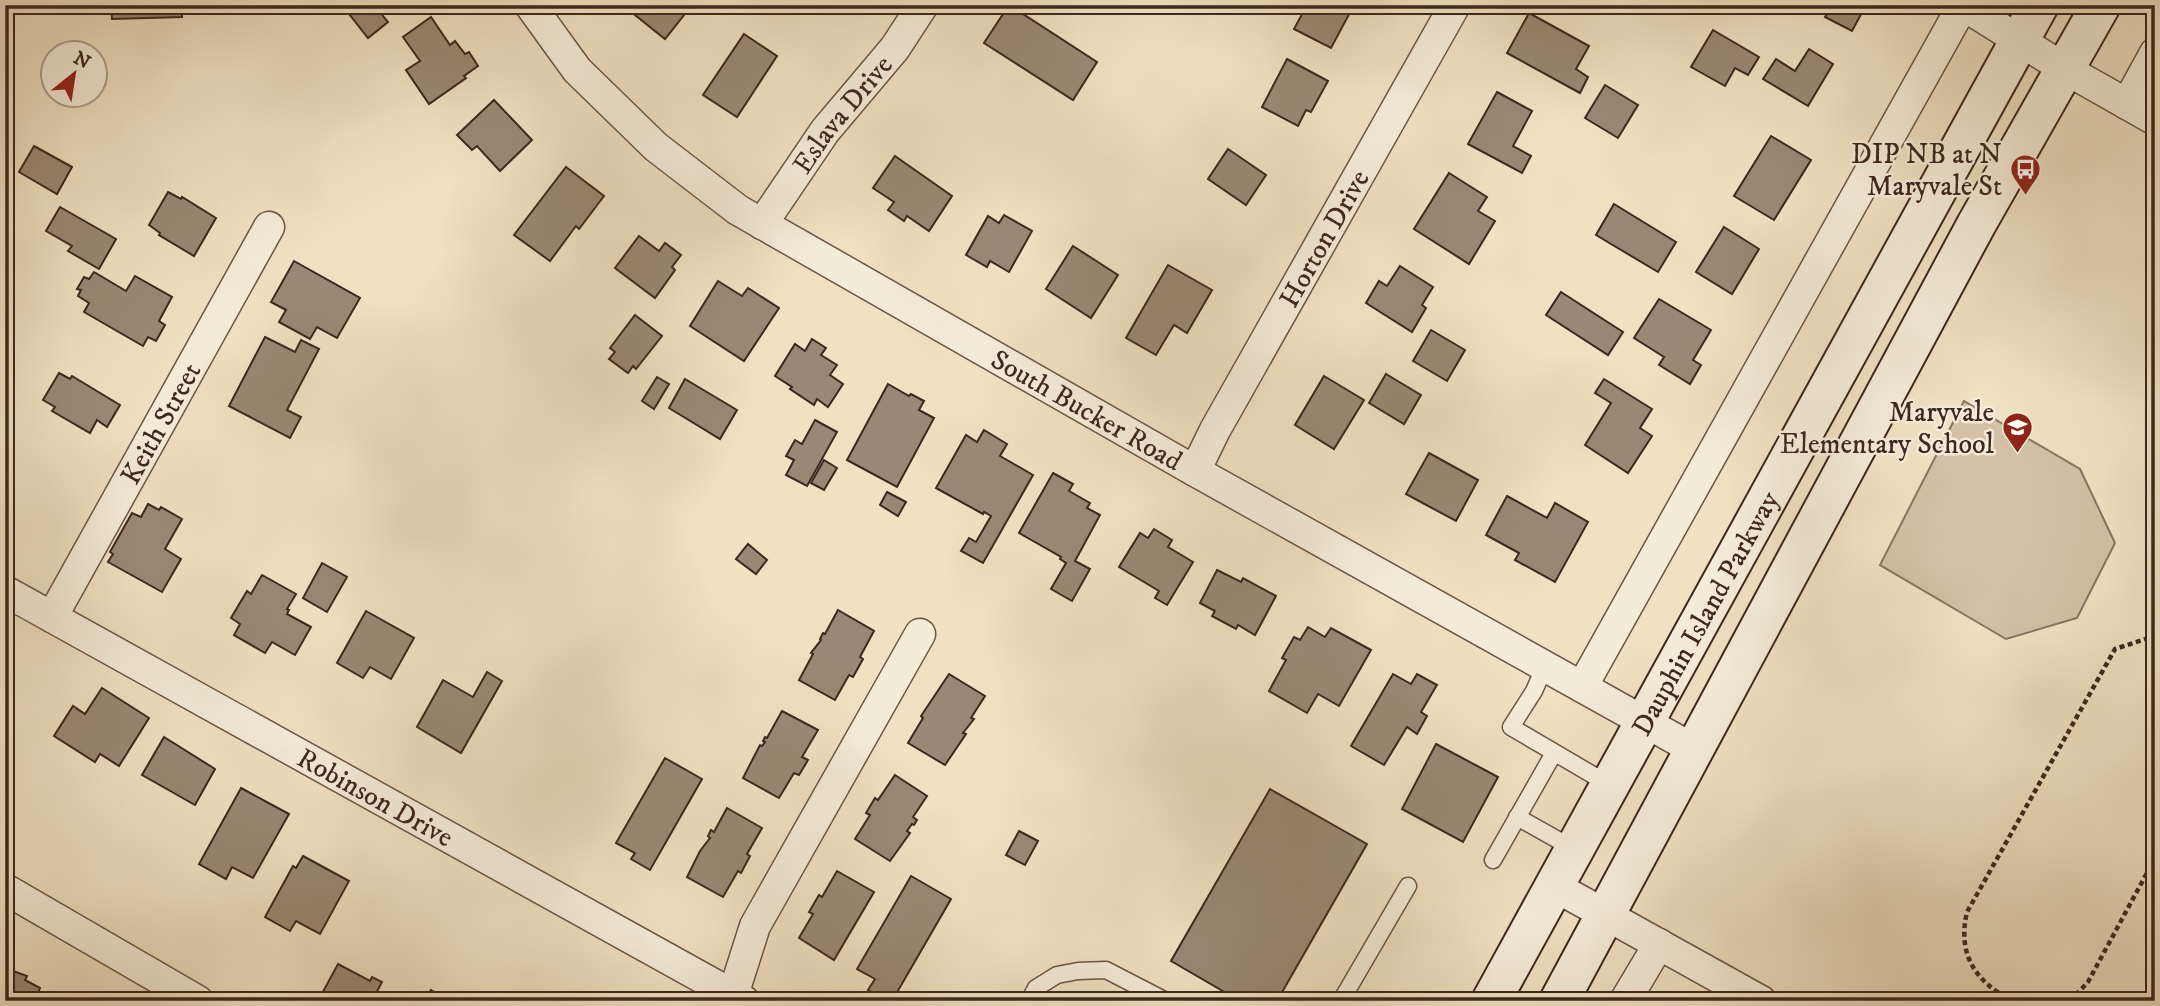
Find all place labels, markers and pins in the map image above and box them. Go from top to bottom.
place label: DIP NB at N Maryvale St [1851,137,2002,204]
bus stop icon: DIP NB at N Maryvale St [2008,152,2042,196]
place label: Maryvale Elementary School [1780,395,1995,462]
school or university icon: Maryvale Elementary School [2000,410,2034,454]

